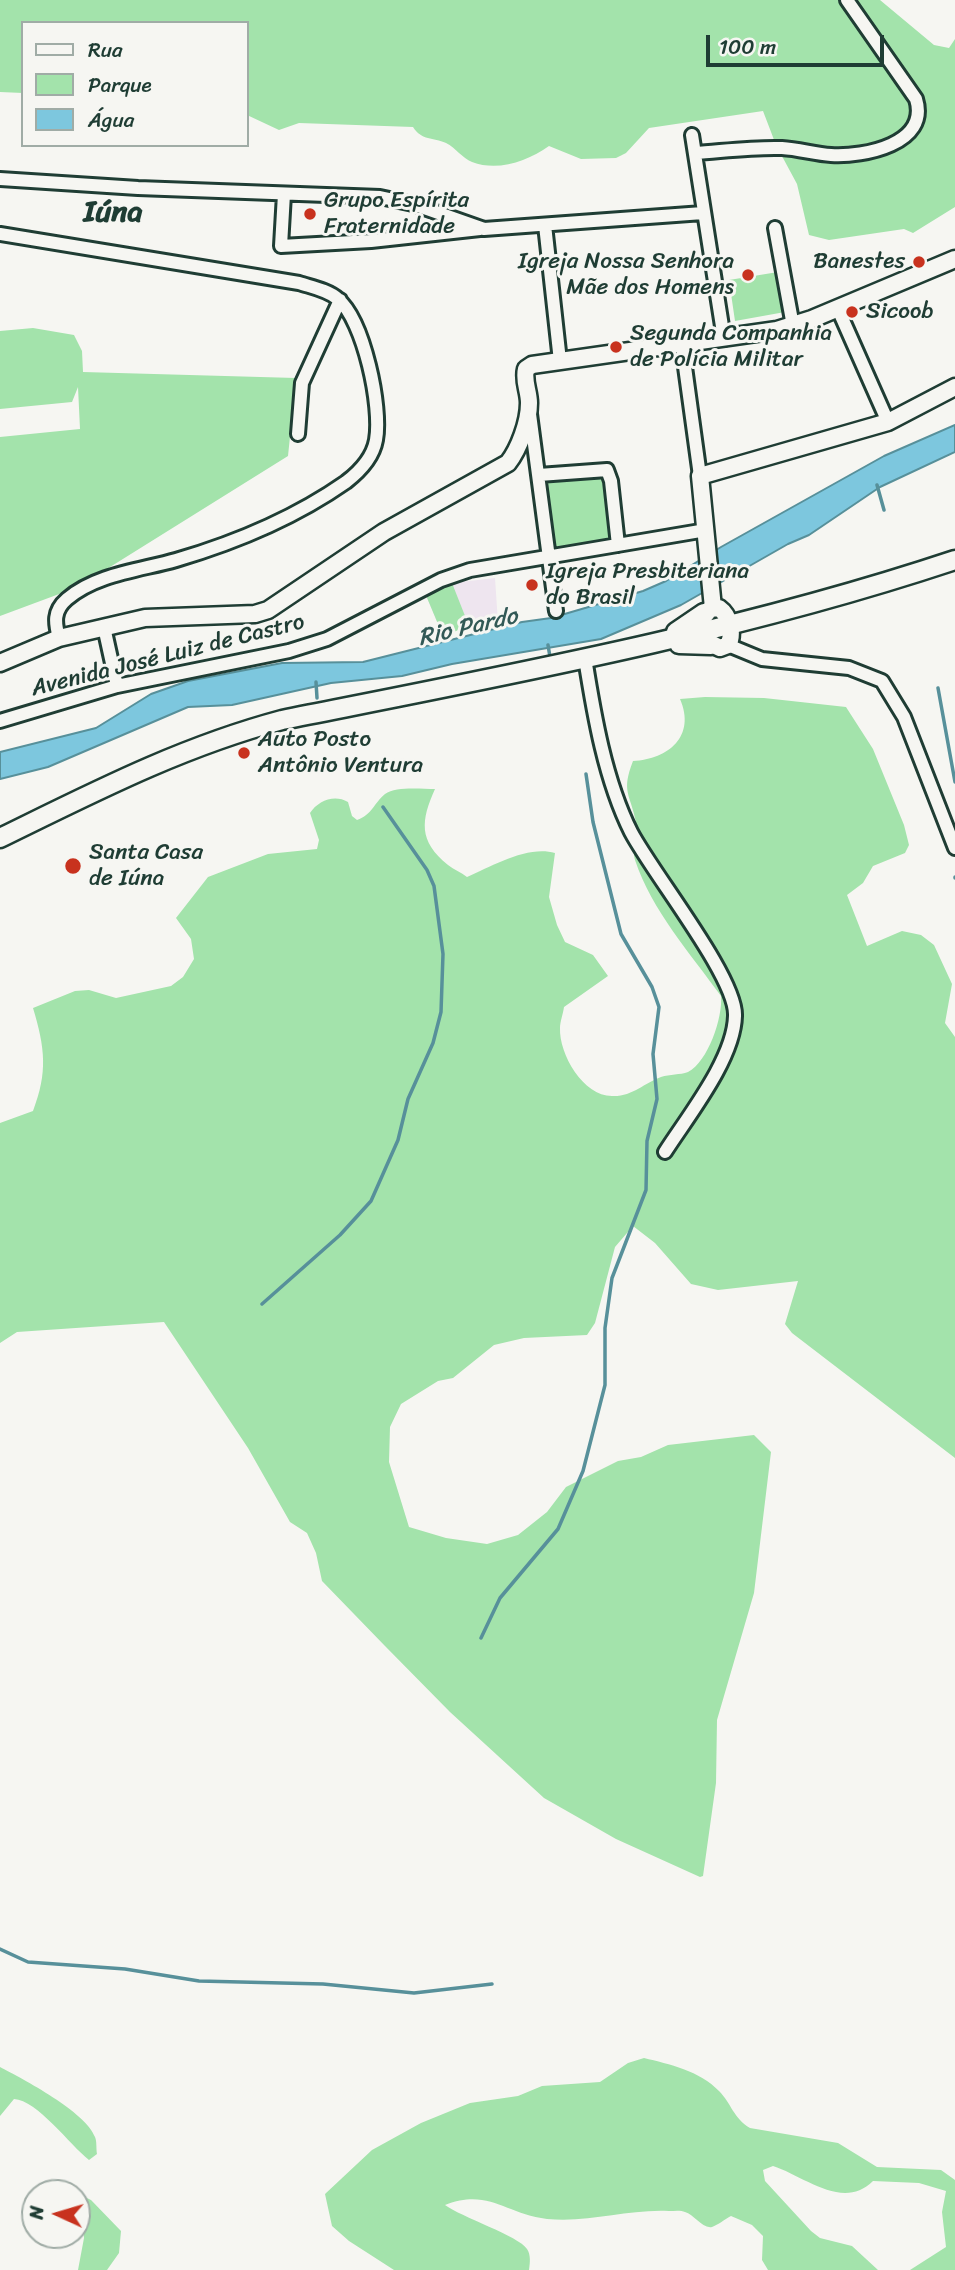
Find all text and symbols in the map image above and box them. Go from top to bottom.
legend [21,21,248,147]
scale bar [710,21,888,65]
text: 100 m [719,28,776,66]
text: Rua [88,31,123,69]
text: Parque [88,66,152,104]
text: Água [88,101,134,139]
place label: Grupo Espírita Fraternidade [324,187,469,241]
district label: Iúna [83,195,143,231]
marker: Grupo Espírita Fraternidade [302,206,318,222]
place label: Igreja Nossa Senhora Mãe dos Homens [518,248,734,302]
place label: Banestes [813,248,905,276]
marker: Banestes [911,254,927,270]
marker: Igreja Nossa Senhora Mãe dos Homens [740,267,756,283]
place label: Sicoob [866,298,934,326]
marker: Sicoob [844,304,860,320]
place label: Segunda Companhia de Polícia Militar [630,320,832,374]
marker: Segunda Companhia de Polícia Militar [608,339,624,355]
place label: Igreja Presbiteriana do Brasil [546,558,749,612]
marker: Igreja Presbiteriana do Brasil [524,577,540,593]
water label: Rio Pardo [416,603,520,653]
street label: Avenida José Luiz de Castro [29,609,307,703]
place label: Auto Posto Antônio Ventura [258,726,423,780]
marker: Auto Posto Antônio Ventura [236,745,252,761]
place label: Santa Casa de Iúna [89,839,203,893]
marker: Santa Casa de Iúna [63,856,83,876]
north arrow [21,2179,91,2249]
text: N [20,2205,53,2220]

